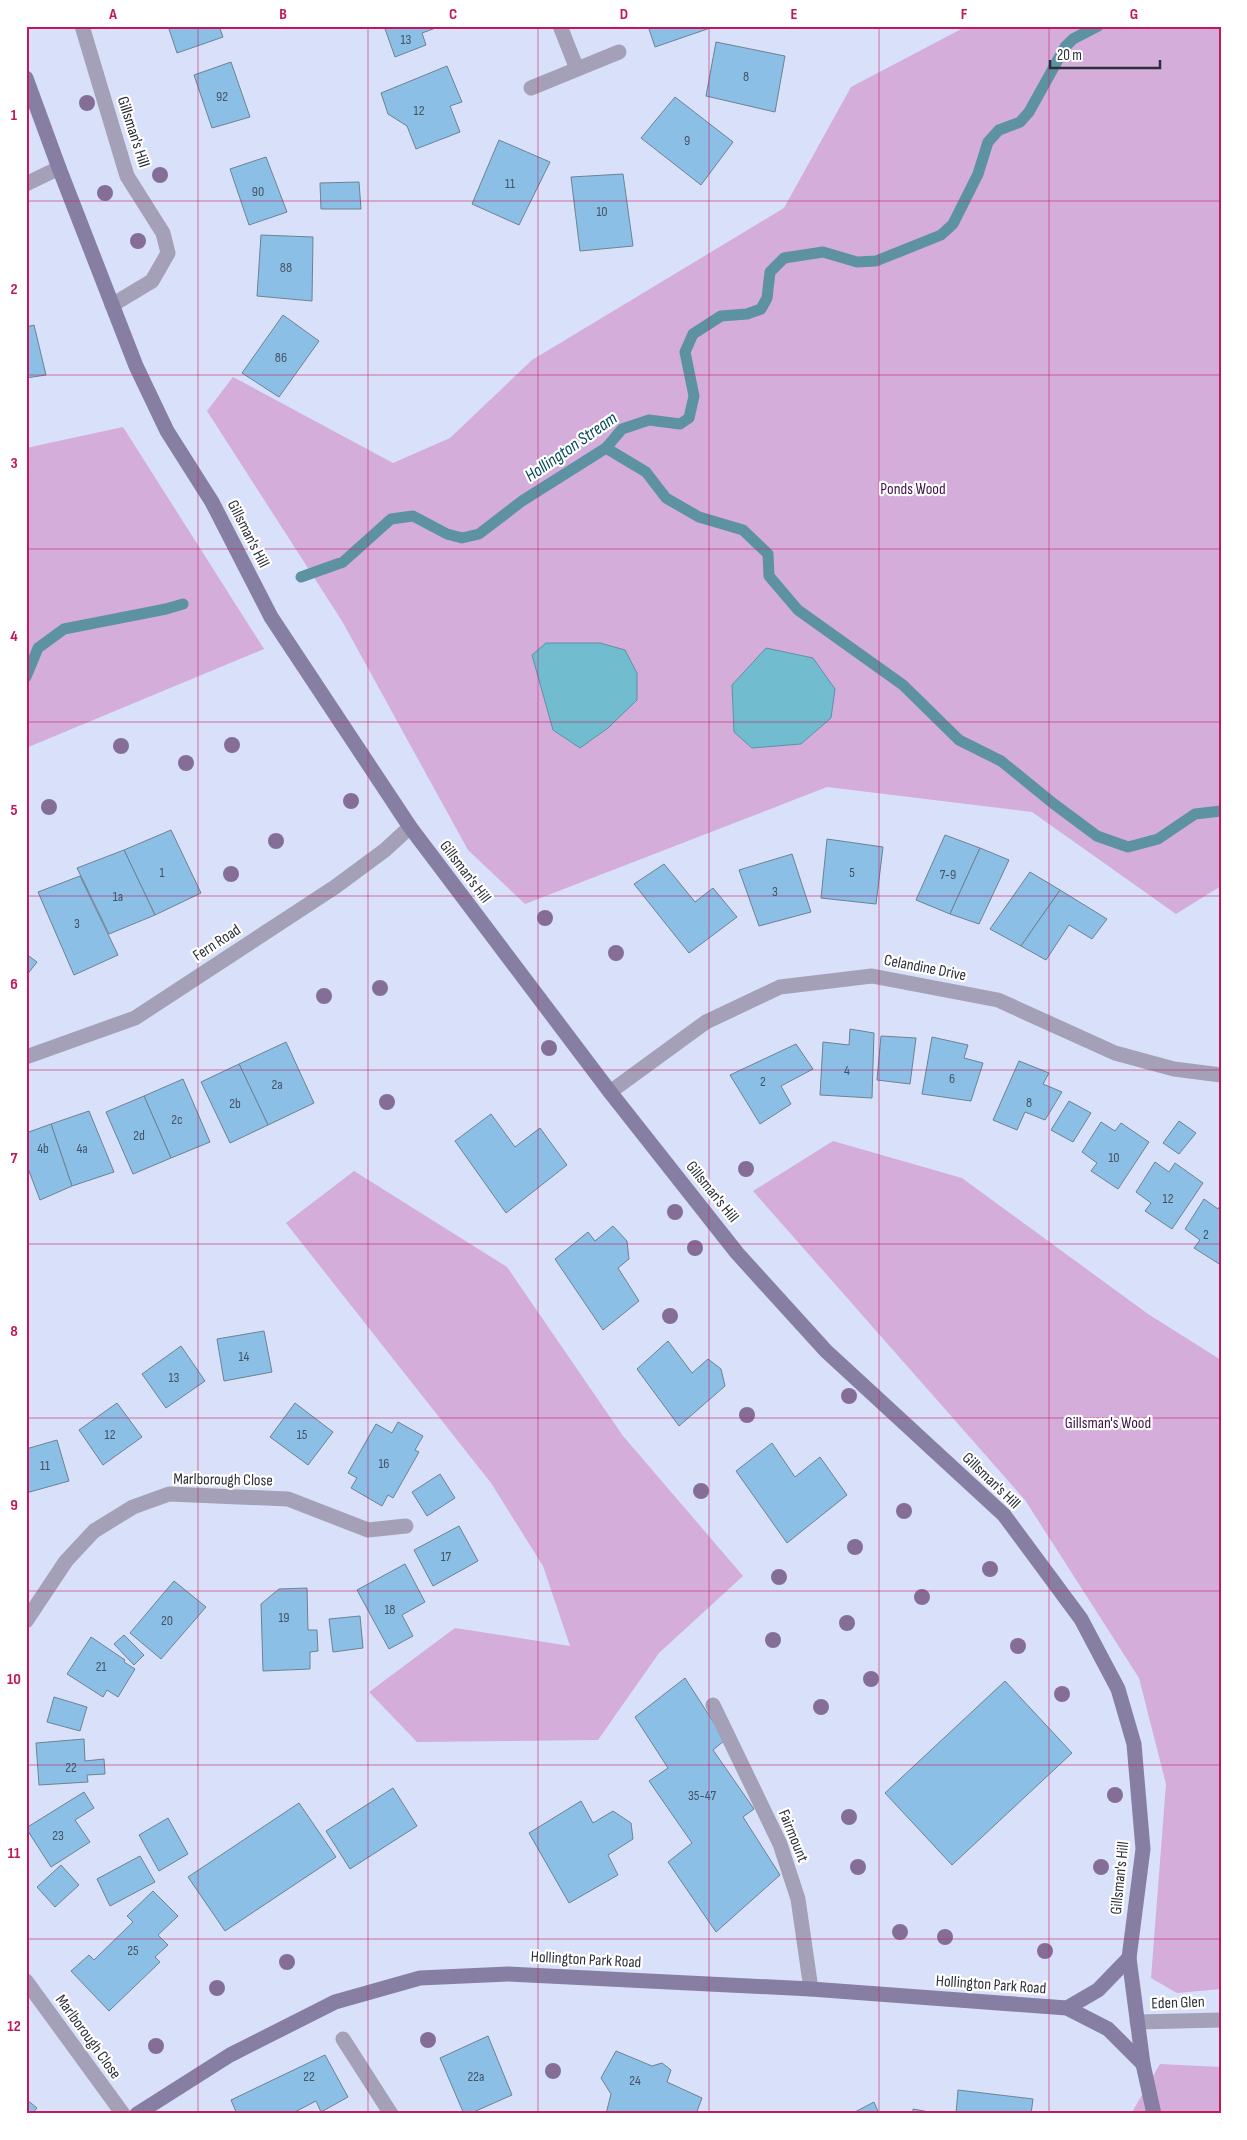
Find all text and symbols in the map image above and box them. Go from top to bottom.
text: A [108,5,117,24]
text: B [279,5,287,24]
text: C [449,5,457,24]
text: D [620,5,628,24]
text: E [791,5,798,24]
text: F [961,5,968,24]
text: G [1130,5,1138,24]
house number: 13 [401,31,412,48]
scale bar [1050,38,1160,70]
text: 20 m [1057,46,1082,65]
house number: 8 [743,68,749,85]
house number: 92 [216,88,228,105]
street label: Gillsman's Hill [113,94,153,170]
house number: 12 [414,102,425,119]
text: 1 [11,106,18,125]
house number: 9 [684,132,690,149]
house number: 11 [505,175,515,192]
house number: 90 [252,183,264,200]
house number: 10 [596,203,608,220]
house number: 88 [280,259,292,276]
text: 2 [10,280,18,299]
house number: 86 [275,349,287,366]
water label: Hollington Stream [521,408,621,486]
text: 3 [10,454,18,473]
park label: Ponds Wood [880,480,946,499]
street label: Gillsman's Hill [223,497,273,571]
text: 4 [10,627,18,646]
text: 5 [10,801,18,820]
street label: Gillsman's Hill [435,837,495,907]
house number: 1 [160,864,165,881]
house number: 5 [849,864,855,881]
house number: 7-9 [940,866,956,883]
house number: 3 [772,883,778,900]
house number: 1a [113,888,123,905]
house number: 3 [74,915,80,932]
street label: Fern Road [190,921,244,965]
street label: Celandine Drive [882,951,968,985]
text: 6 [10,975,18,994]
house number: 4 [844,1062,850,1079]
house number: 6 [949,1070,955,1087]
house number: 2 [760,1073,766,1090]
house number: 2a [271,1076,283,1093]
house number: 8 [1026,1094,1032,1111]
house number: 2b [229,1095,241,1112]
house number: 2c [171,1111,183,1128]
house number: 2d [133,1127,145,1144]
house number: 4b [37,1140,49,1157]
house number: 4a [76,1140,88,1157]
text: 7 [11,1149,18,1168]
house number: 10 [1108,1149,1120,1166]
street label: Gillsman's Hill [682,1158,742,1226]
house number: 12 [1163,1190,1174,1207]
house number: 2 [1203,1226,1209,1243]
text: 8 [10,1322,18,1341]
house number: 14 [239,1348,250,1365]
house number: 13 [169,1369,180,1386]
park label: Gillsman's Wood [1065,1414,1151,1433]
house number: 12 [105,1426,116,1443]
house number: 15 [297,1426,308,1443]
street label: Gillsman's Hill [958,1449,1024,1513]
house number: 16 [378,1455,390,1472]
house number: 11 [40,1457,50,1474]
street label: Marlborough Close [173,1470,273,1490]
text: 9 [10,1496,18,1515]
house number: 17 [441,1548,452,1565]
house number: 18 [384,1601,396,1618]
house number: 19 [278,1609,290,1626]
house number: 20 [161,1612,173,1629]
house number: 21 [96,1658,106,1675]
text: 10 [7,1670,21,1689]
house number: 22 [65,1759,77,1776]
house number: 35-47 [688,1787,716,1804]
street label: Fairmount [774,1807,812,1865]
house number: 23 [52,1827,64,1844]
street label: Gillsman's Hill [1107,1841,1133,1915]
text: 11 [8,1844,21,1863]
house number: 25 [127,1942,139,1959]
street label: Hollington Park Road [530,1948,642,1972]
street label: Hollington Park Road [935,1972,1047,1998]
street label: Marlborough Close [51,1991,125,2083]
street label: Eden Glen [1151,1993,1205,2013]
text: 12 [7,2017,21,2036]
house number: 22 [303,2068,315,2085]
house number: 22a [468,2068,484,2085]
house number: 24 [629,2072,641,2089]

